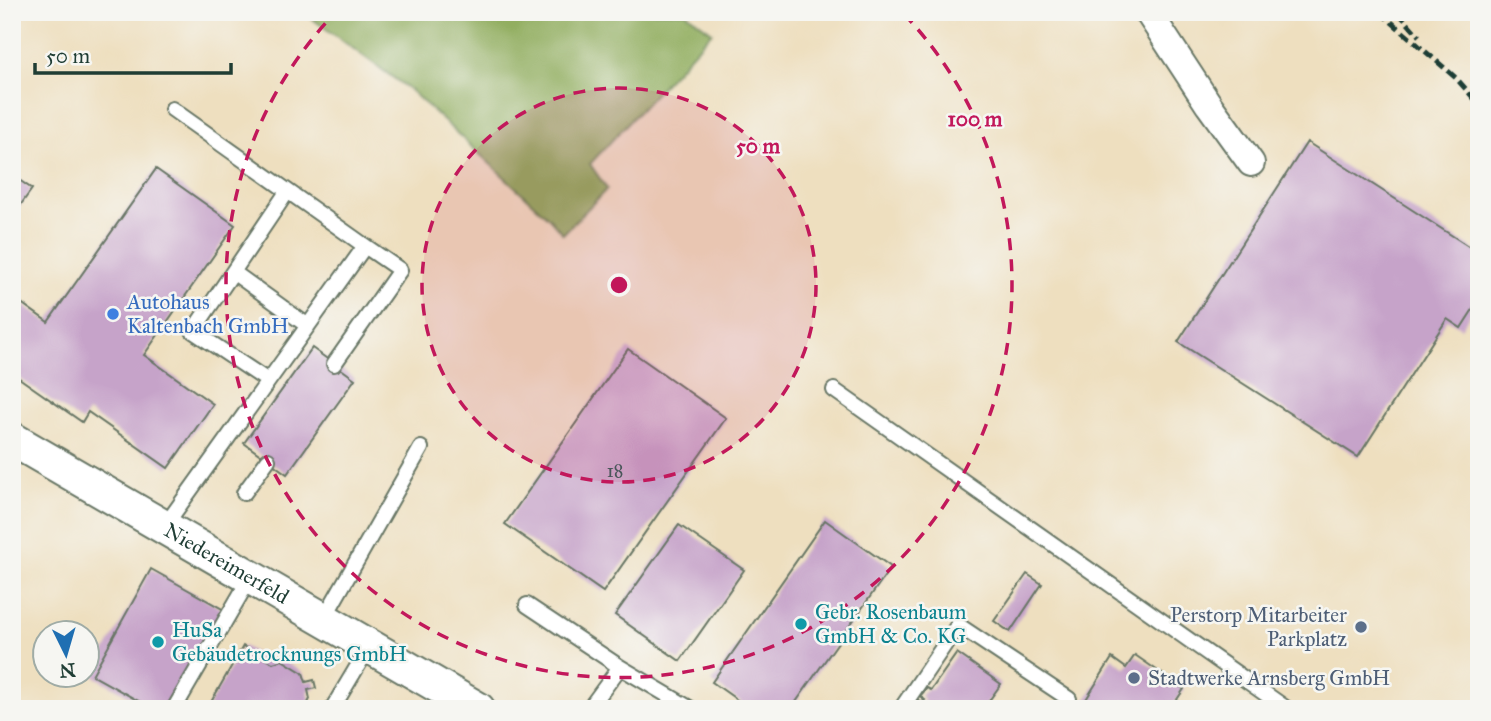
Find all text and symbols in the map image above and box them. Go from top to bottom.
scale bar [35,32,231,76]
text: 50 m [46,43,91,69]
text: 100 m [948,106,1003,132]
text: 50 m [736,133,780,159]
centre of rings [607,273,631,297]
place label: Autohaus Kaltenbach GmbH [126,289,289,339]
marker: Autohaus Kaltenbach GmbH [105,306,121,322]
house number: 18 [607,460,623,482]
street label: Niedereimerfeld [160,517,294,610]
place label: Gebr. Rosenbaum GmbH & Co. KG [815,599,967,649]
place label: Perstorp Mitarbeiter Parkplatz [1170,602,1347,652]
marker: Gebr. Rosenbaum GmbH & Co. KG [793,616,809,632]
place label: HuSa Gebäudetrocknungs GmbH [172,617,407,667]
marker: Perstorp Mitarbeiter Parkplatz [1353,619,1369,635]
north arrow [32,620,102,690]
marker: HuSa Gebäudetrocknungs GmbH [150,634,166,650]
text: N [58,658,76,683]
place label: Stadtwerke Arnsberg GmbH [1148,665,1390,691]
marker: Stadtwerke Arnsberg GmbH [1126,670,1142,686]

